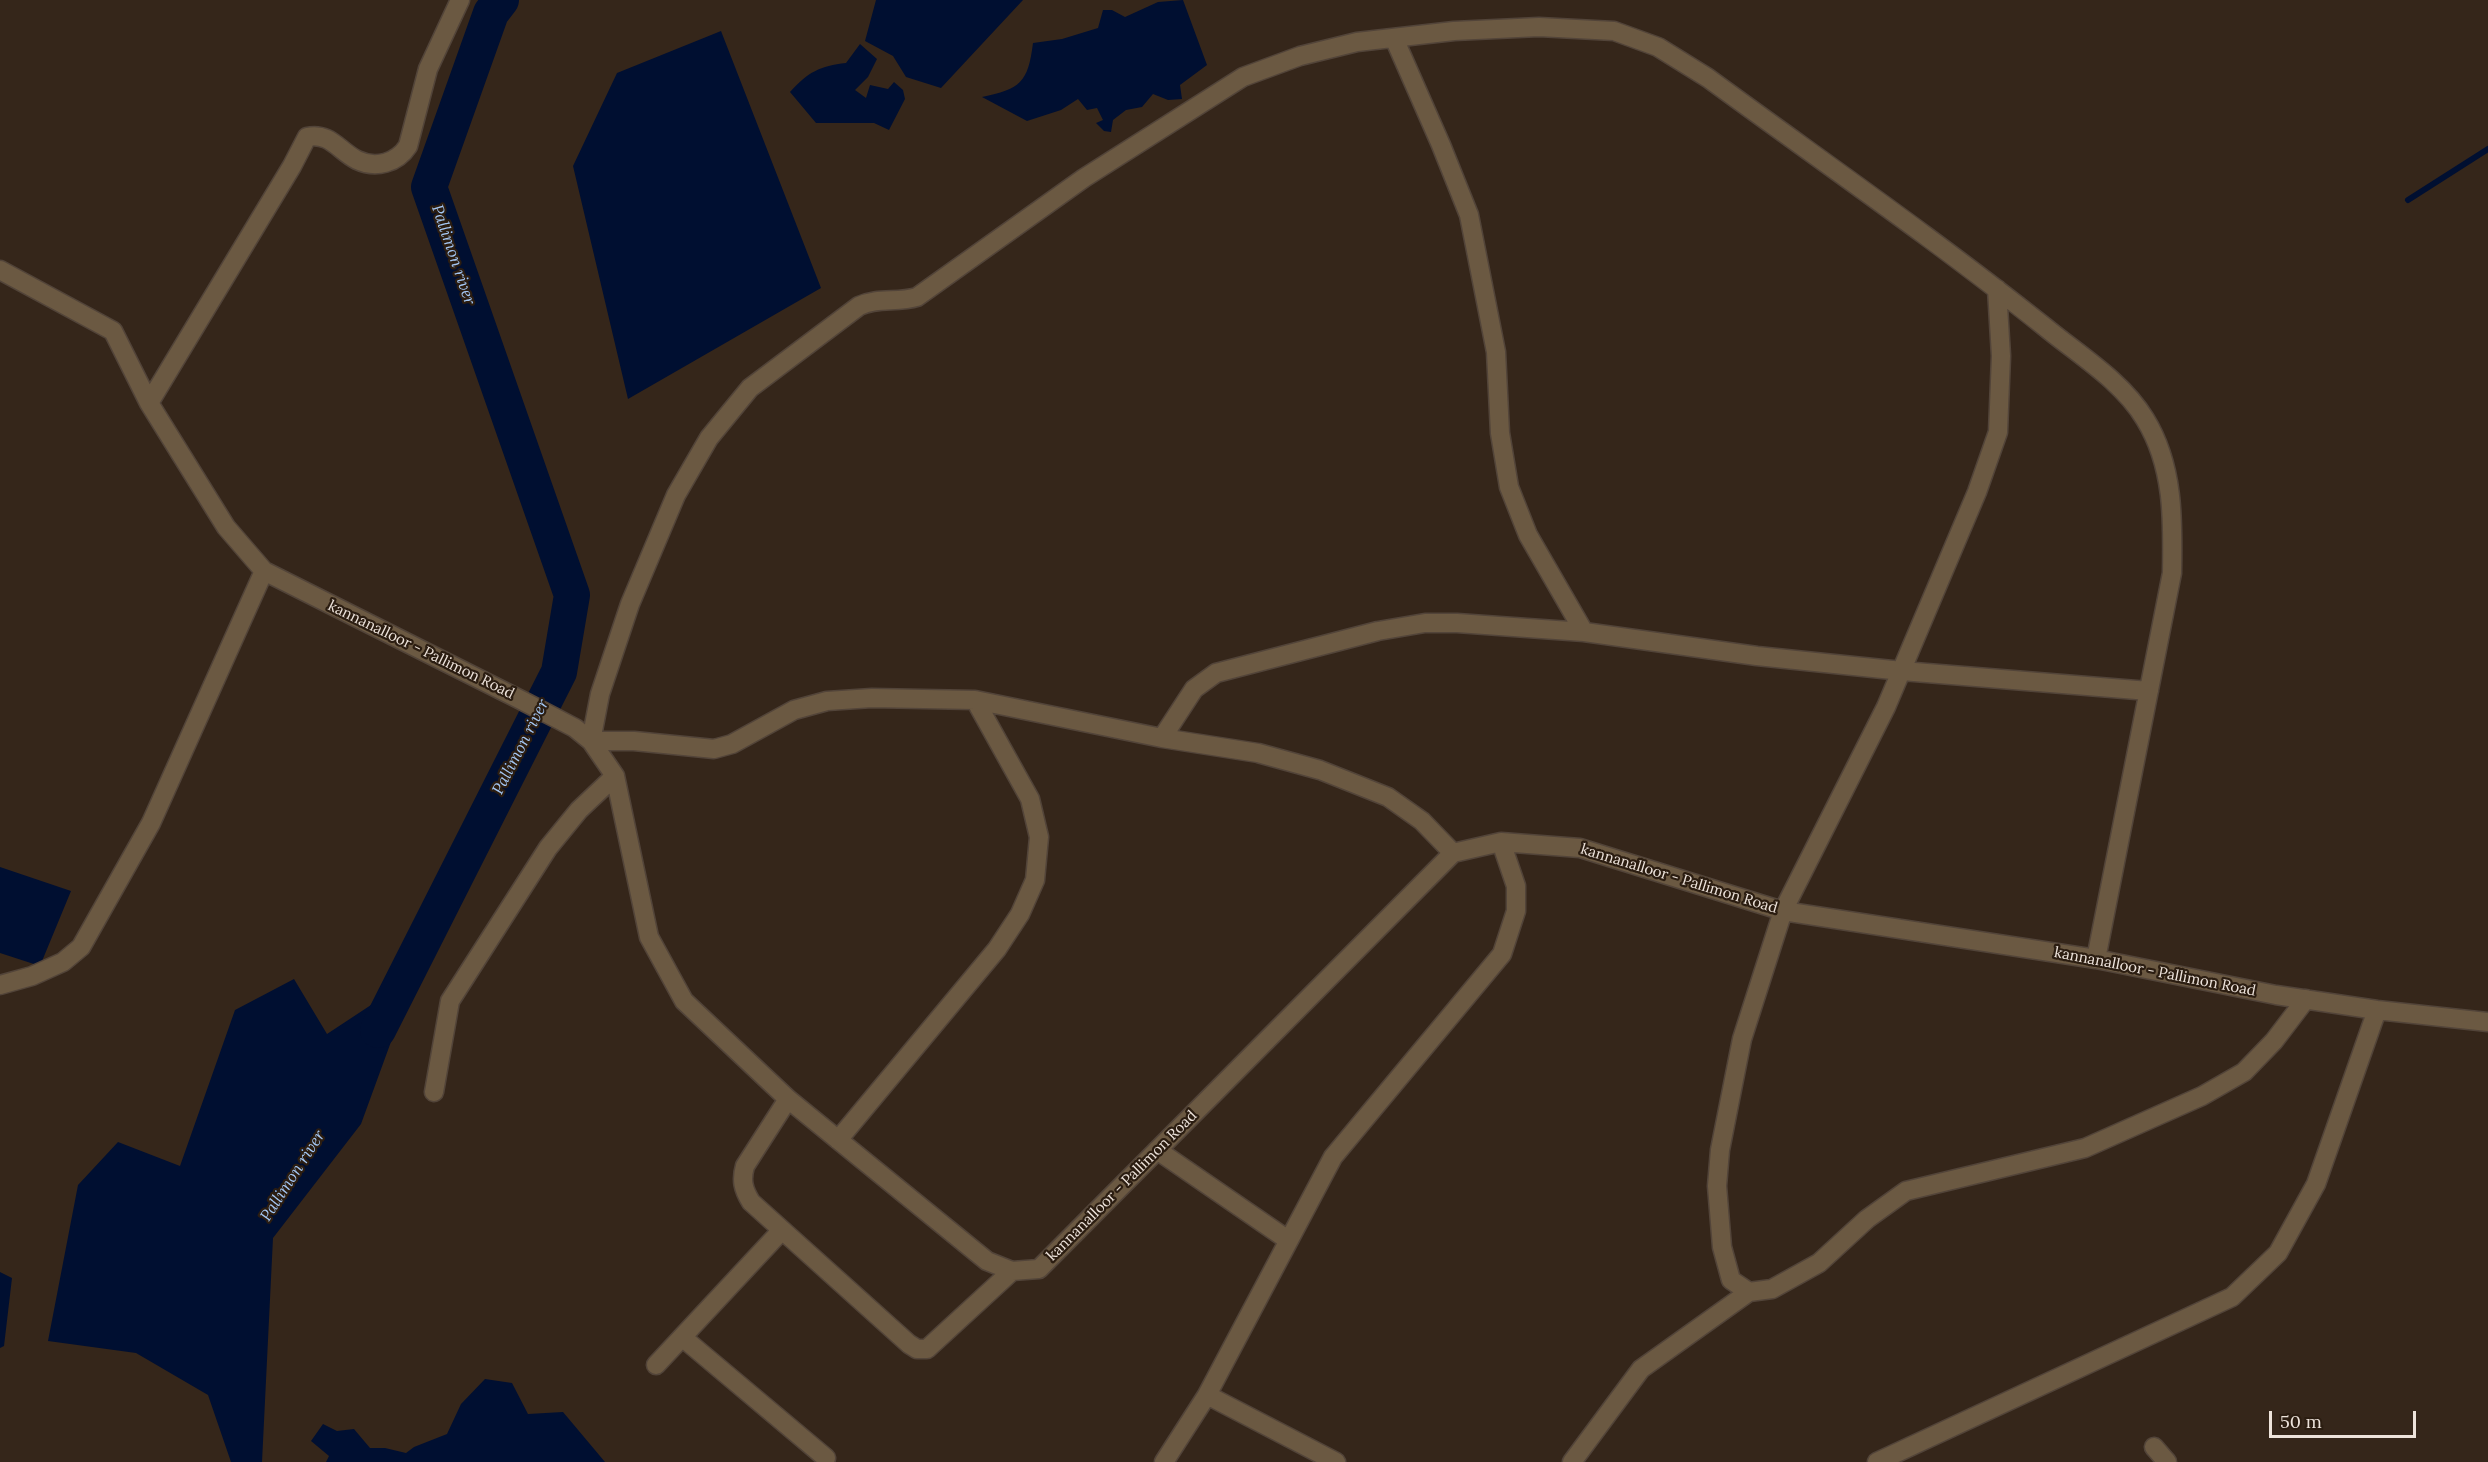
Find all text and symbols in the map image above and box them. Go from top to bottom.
water label: Pallimon river [427,202,479,308]
street label: kannanalloor - Pallimon Road [325,597,517,703]
water label: Pallimon river [489,696,553,798]
street label: kannanalloor - Pallimon Road [1578,840,1780,918]
street label: kannanalloor - Pallimon Road [2053,944,2257,1000]
street label: kannanalloor - Pallimon Road [1043,1107,1201,1265]
water label: Pallimon river [257,1127,329,1225]
scale bar [2272,1399,2419,1437]
text: 50 m [2280,1410,2322,1433]

